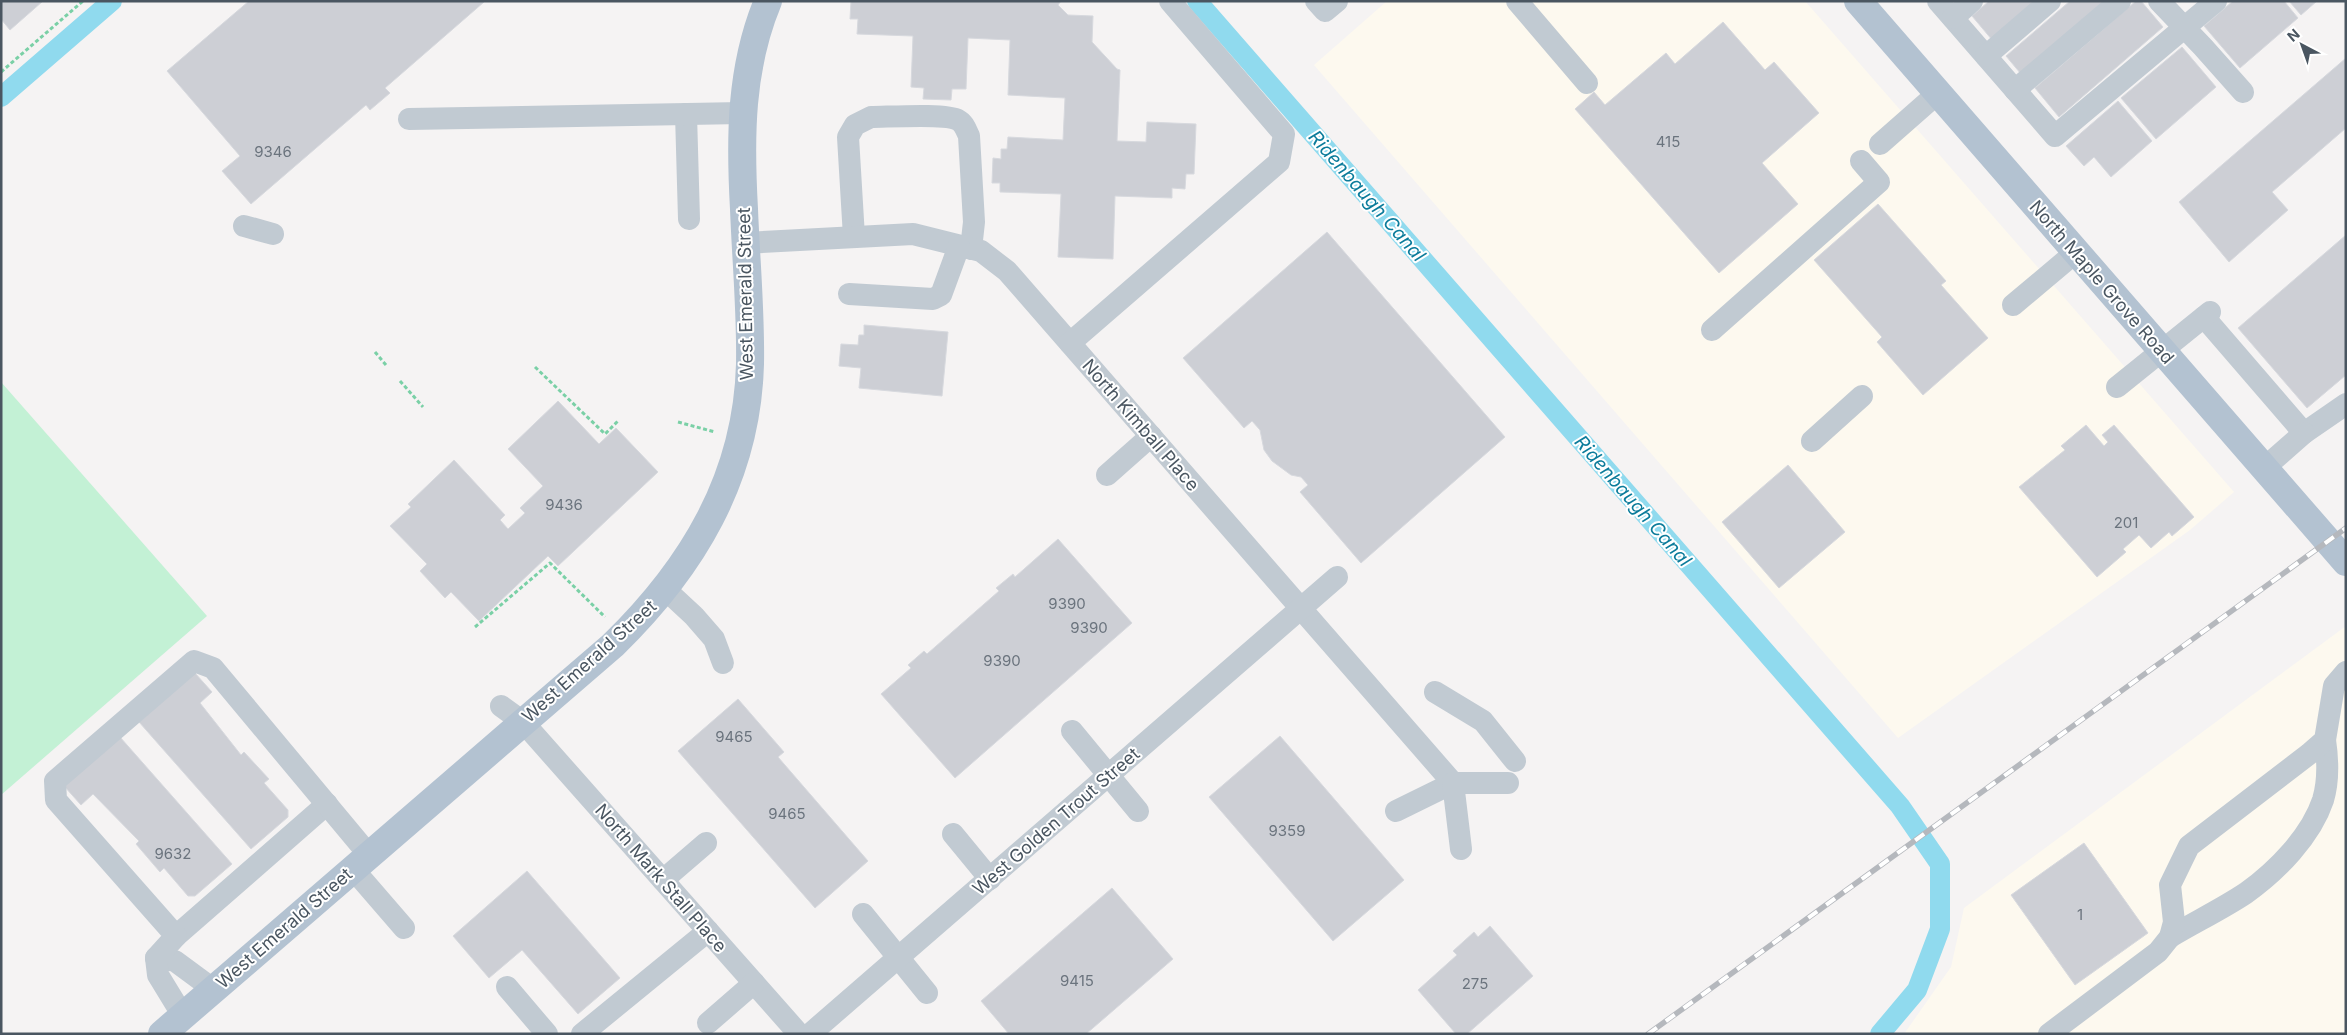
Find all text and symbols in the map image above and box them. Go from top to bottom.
north arrow [2277,20,2327,70]
text: N [2284,25,2303,45]
water label: Ridenbaugh Canal [1304,126,1431,267]
house number: 415 [1656,132,1680,151]
house number: 9346 [254,142,292,161]
street label: North Maple Grove Road [2025,196,2179,368]
street label: West Emerald Street [733,207,757,381]
street label: North Kimball Place [1078,355,1204,495]
water label: Ridenbaugh Canal [1570,431,1697,572]
house number: 9436 [545,495,583,514]
house number: 201 [2114,513,2138,532]
house number: 9390 [1048,594,1086,613]
street label: West Emerald Street [518,595,660,727]
house number: 9390 [1070,618,1108,637]
house number: 9390 [983,651,1021,670]
house number: 9465 [715,727,753,746]
street label: West Golden Trout Street [968,743,1144,899]
street label: North Mark Stall Place [591,800,731,956]
house number: 9465 [768,804,806,823]
house number: 9359 [1269,821,1306,840]
house number: 9632 [154,844,192,863]
street label: West Emerald Street [212,863,356,993]
house number: 1 [2077,905,2083,924]
house number: 9415 [1060,971,1094,990]
house number: 275 [1462,974,1488,993]

